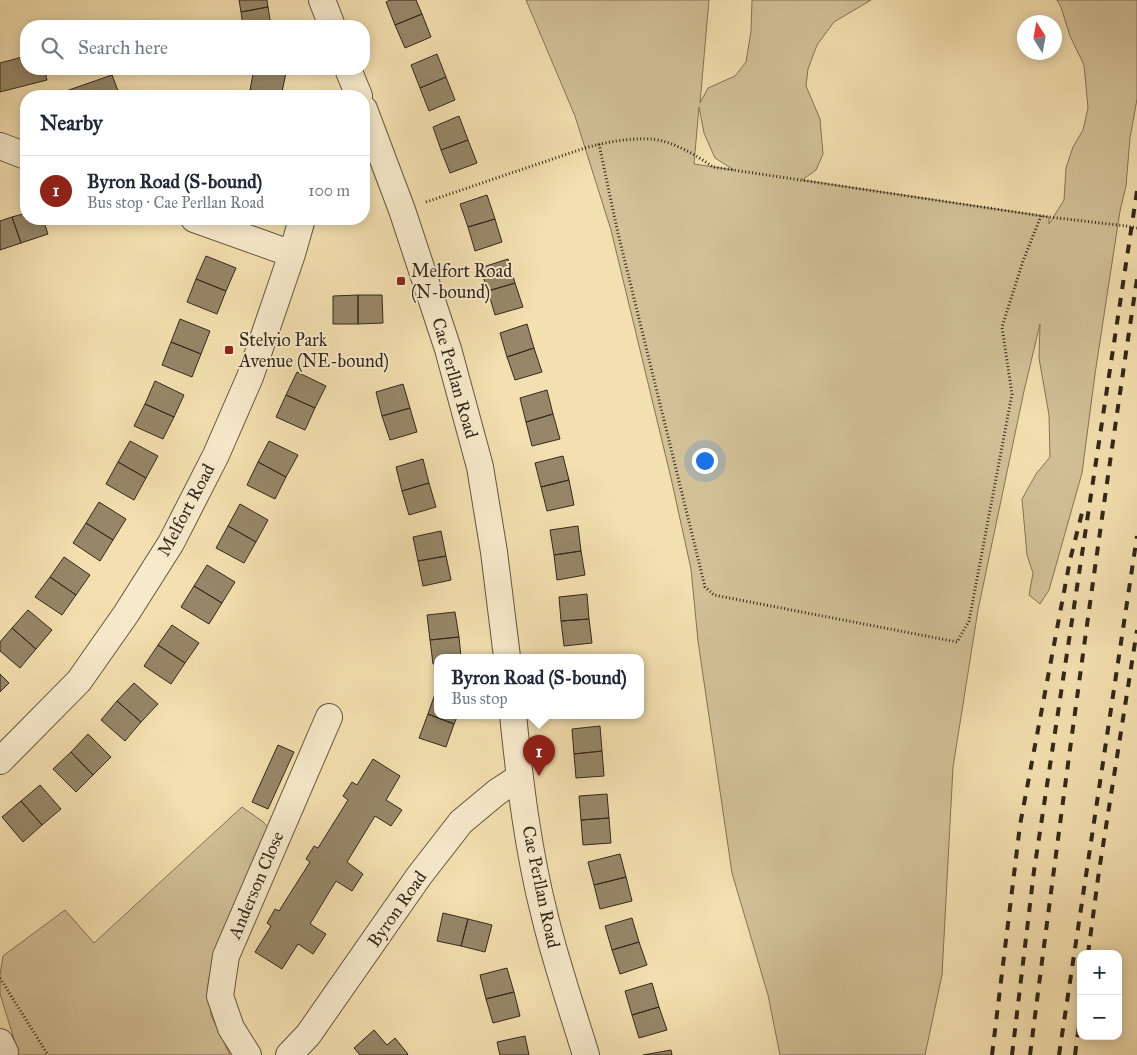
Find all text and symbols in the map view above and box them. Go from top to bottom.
north arrow [1017,15,1062,60]
search box [20,20,370,75]
icon: search [38,34,66,62]
text: Search here [78,36,168,59]
text: Nearby [40,110,103,136]
text: Byron Road (S-bound) [87,170,262,193]
text: 1 [53,181,59,200]
text: 100 m [308,181,350,200]
text: Bus stop · Cae Perllan Road [87,193,264,212]
place label: Melfort Road (N-bound) [411,260,512,304]
marker: Melfort Road (N-bound) [395,275,407,287]
street label: Cae Perllan Road [427,315,483,441]
place label: Stelvio Park Avenue (NE-bound) [238,329,389,373]
marker: Stelvio Park Avenue (NE-bound) [223,344,235,356]
your location [692,448,718,474]
street label: Melfort Road [153,460,219,560]
popup [434,654,644,719]
text: Byron Road (S-bound) [451,666,627,689]
text: Bus stop [451,689,507,708]
pin: 1 [523,735,555,776]
street label: Cae Perllan Road [517,824,565,950]
street label: Anderson Close [223,828,289,943]
street label: Byron Road [363,867,431,951]
map controls [1077,950,1122,1040]
button: + [1077,950,1122,995]
button: − [1077,995,1122,1040]

